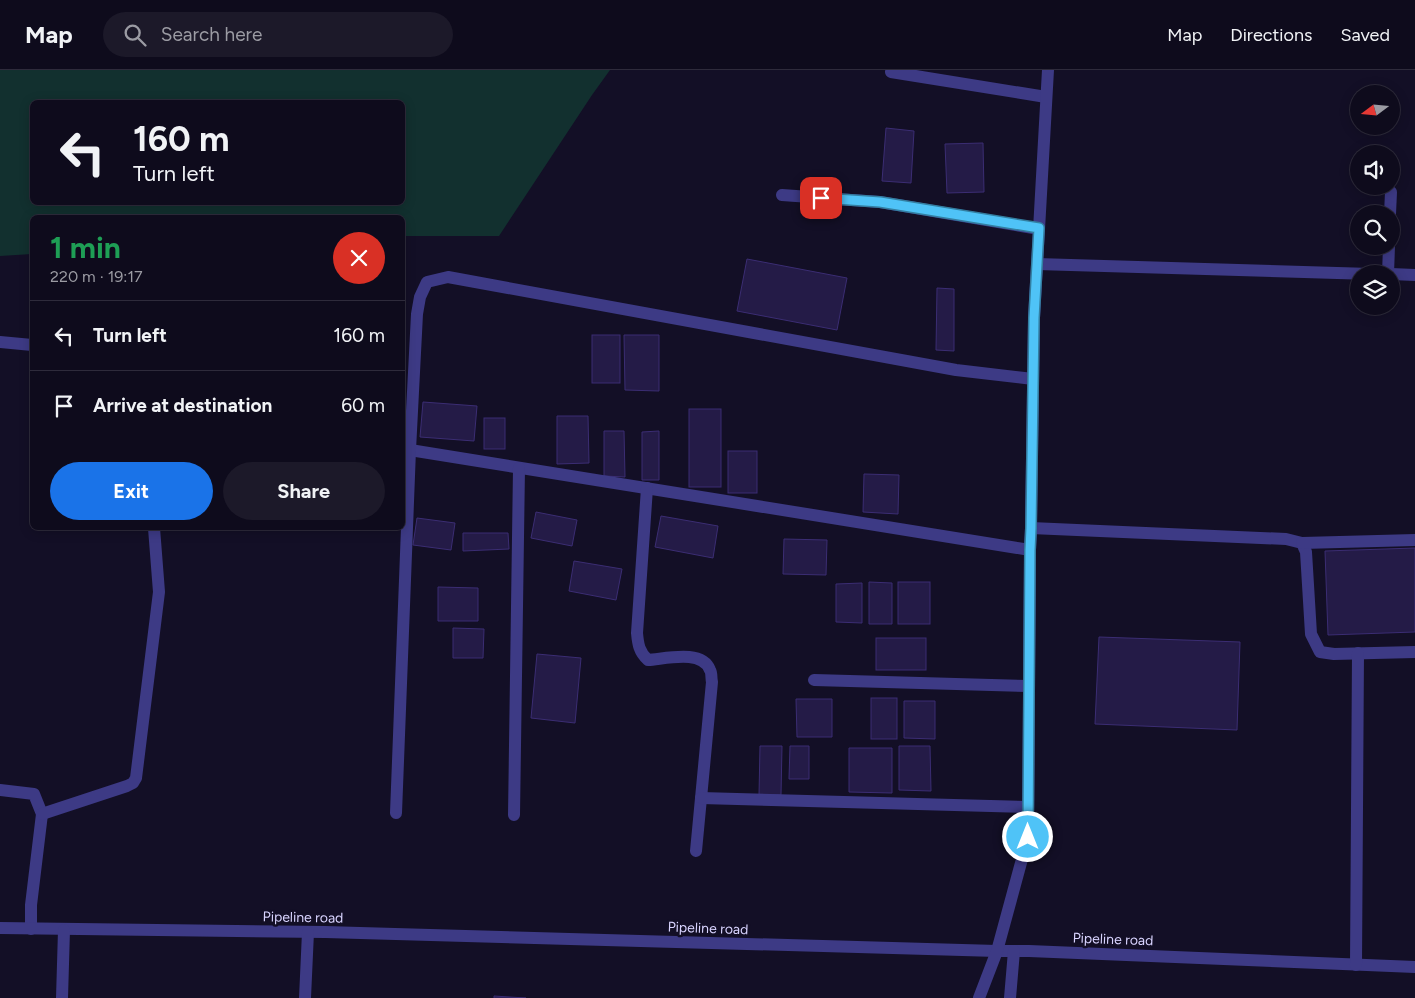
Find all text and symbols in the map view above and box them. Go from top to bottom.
search box [103,12,453,57]
text: Map [25,20,73,49]
icon: search [121,21,149,49]
text: Search here [161,23,262,46]
text: Map [1167,24,1202,46]
text: Directions [1230,24,1312,46]
text: Saved [1340,24,1390,46]
north arrow [1350,85,1400,135]
map controls [1350,85,1400,315]
text: 160 m [133,118,230,160]
icon: left [50,120,115,185]
button: sound [1350,145,1400,195]
text: Turn left [133,160,215,187]
pin [800,177,842,219]
icon: arrive [807,184,835,212]
button: search [1350,205,1400,255]
text: 1 min [50,229,121,266]
button: close [333,232,385,284]
button: layers [1350,265,1400,315]
text: 220 m · 19:17 [50,267,143,286]
icon: left [50,322,78,350]
text: Turn left [93,324,167,347]
text: 160 m [333,324,385,347]
icon: arrive [50,392,78,420]
text: Arrive at destination [93,394,272,417]
text: 60 m [341,394,385,417]
button: Exit [50,462,213,520]
button: Share [223,462,385,520]
position arrow [1001,810,1053,862]
street label: Pipeline road [262,908,343,927]
street label: Pipeline road [667,919,749,938]
street label: Pipeline road [1072,930,1154,949]

